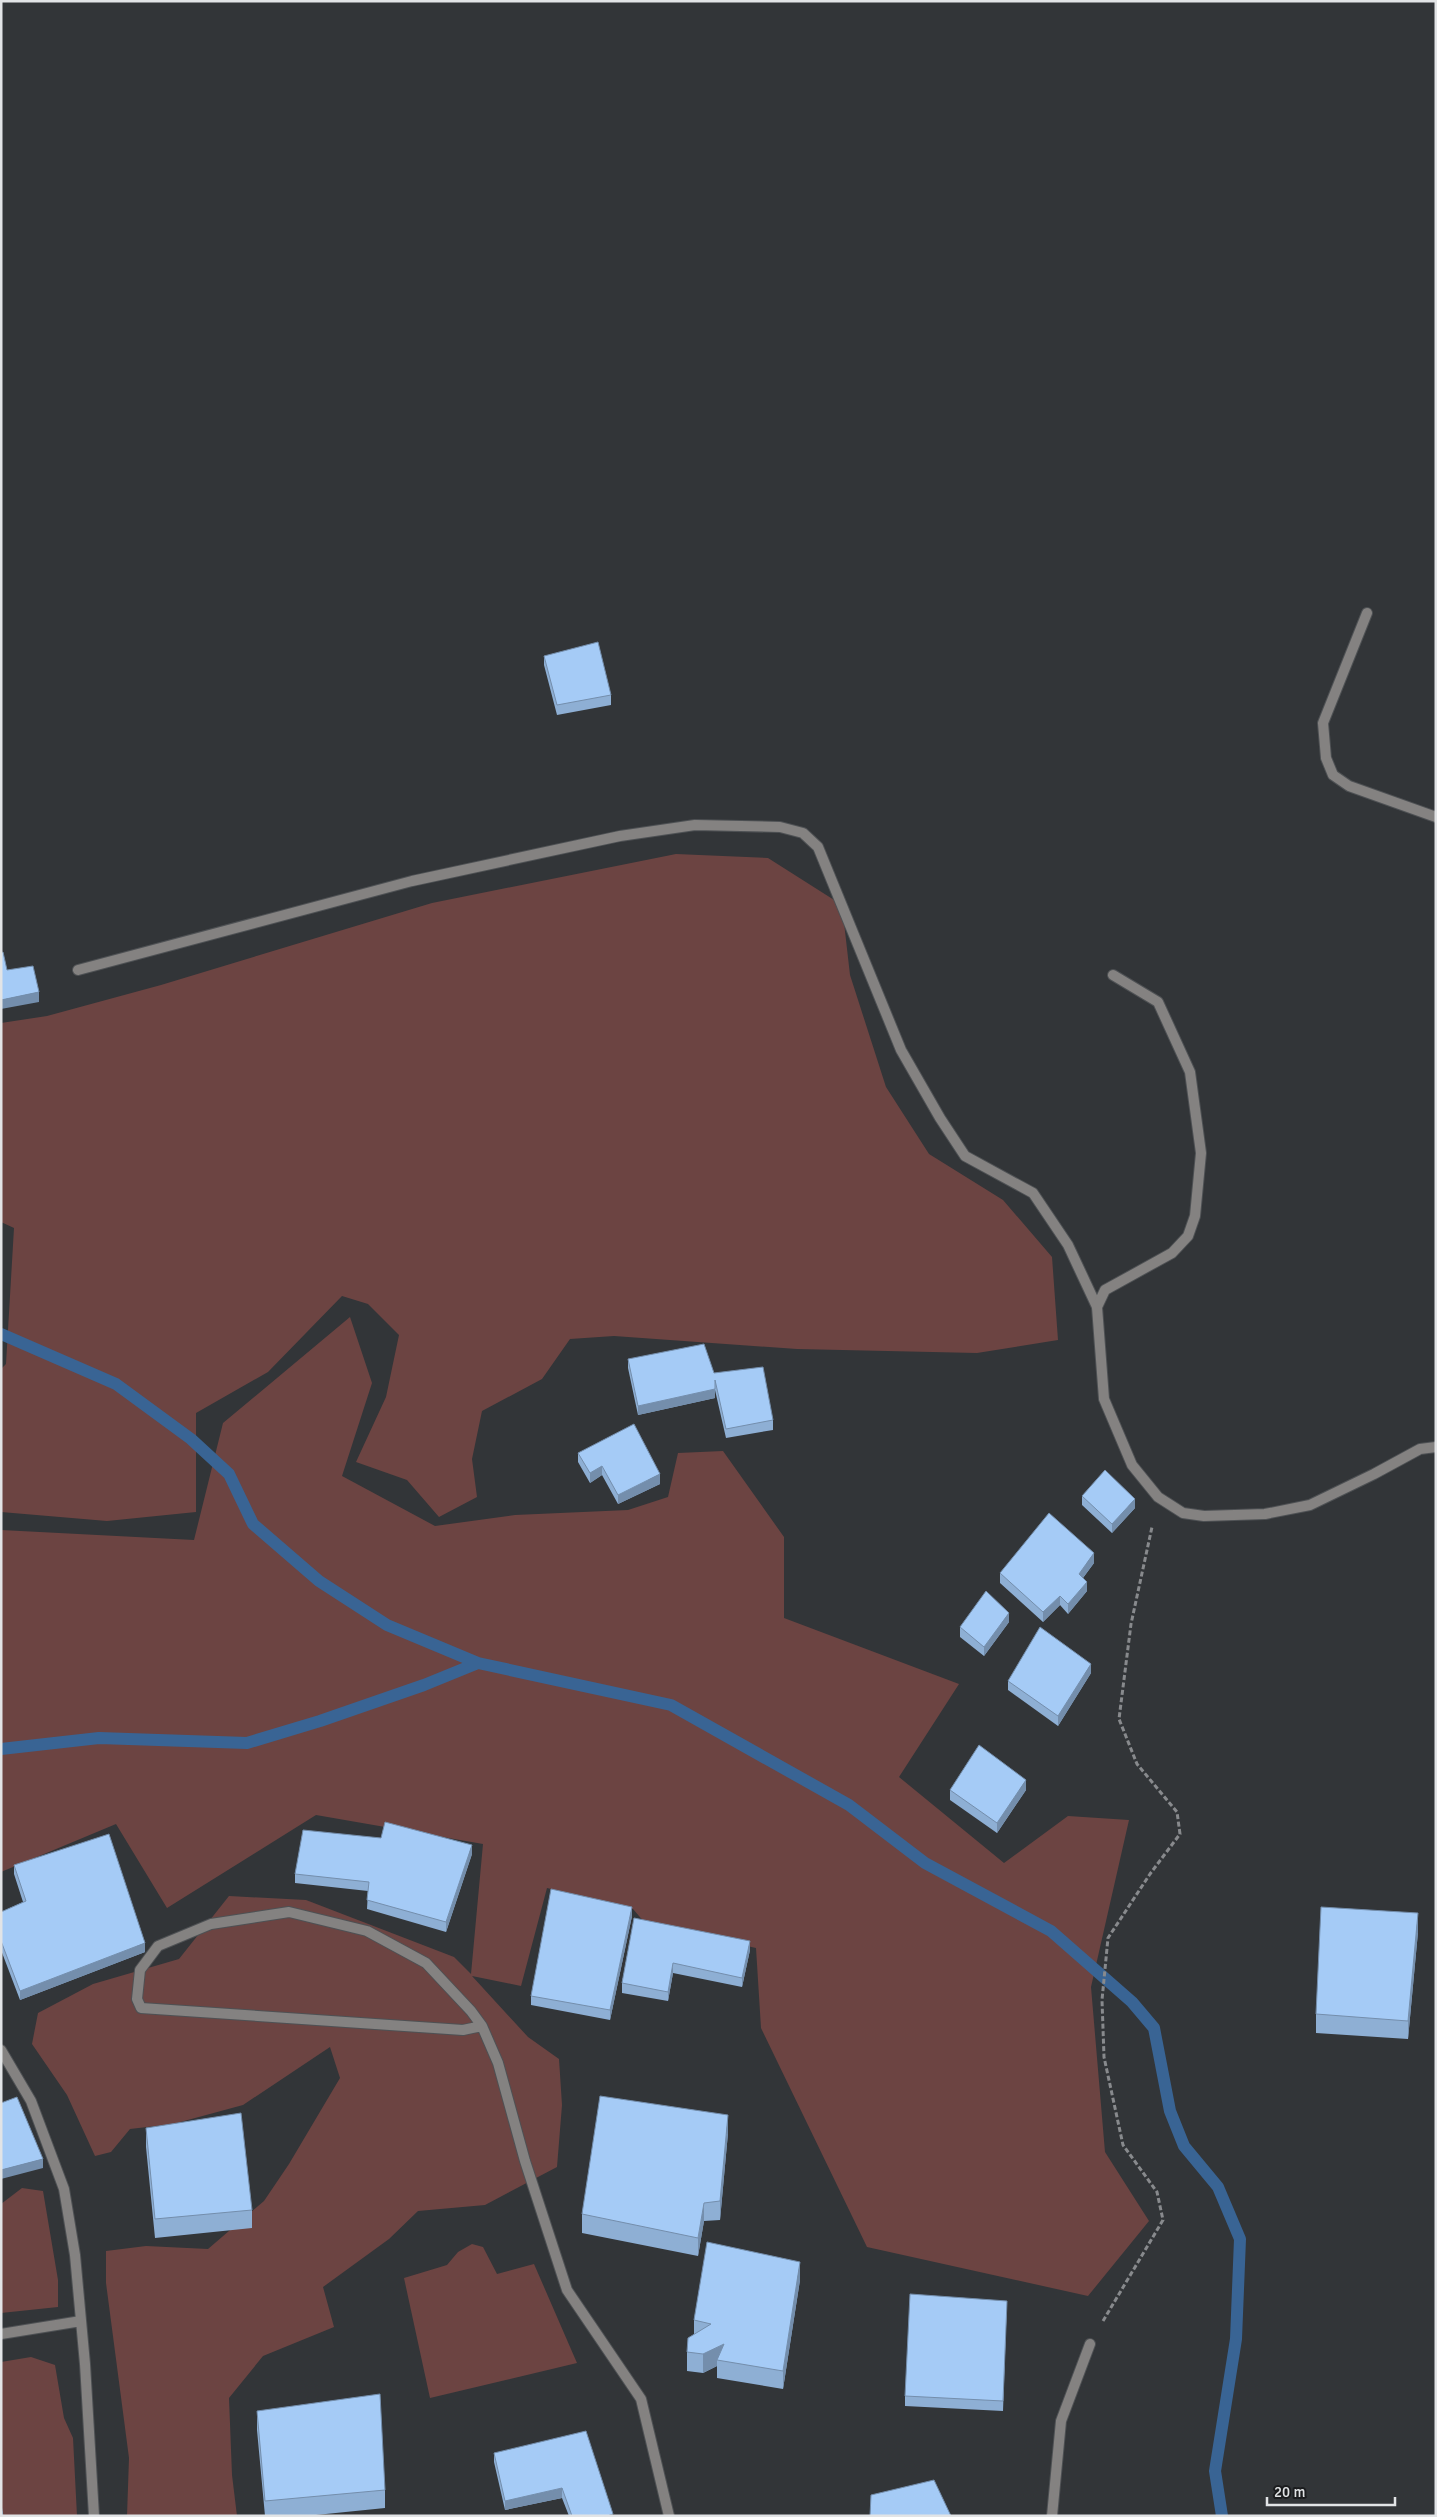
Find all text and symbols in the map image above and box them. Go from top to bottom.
scale bar [1267,2474,1394,2506]
text: 20 m [1274,2483,1305,2501]

